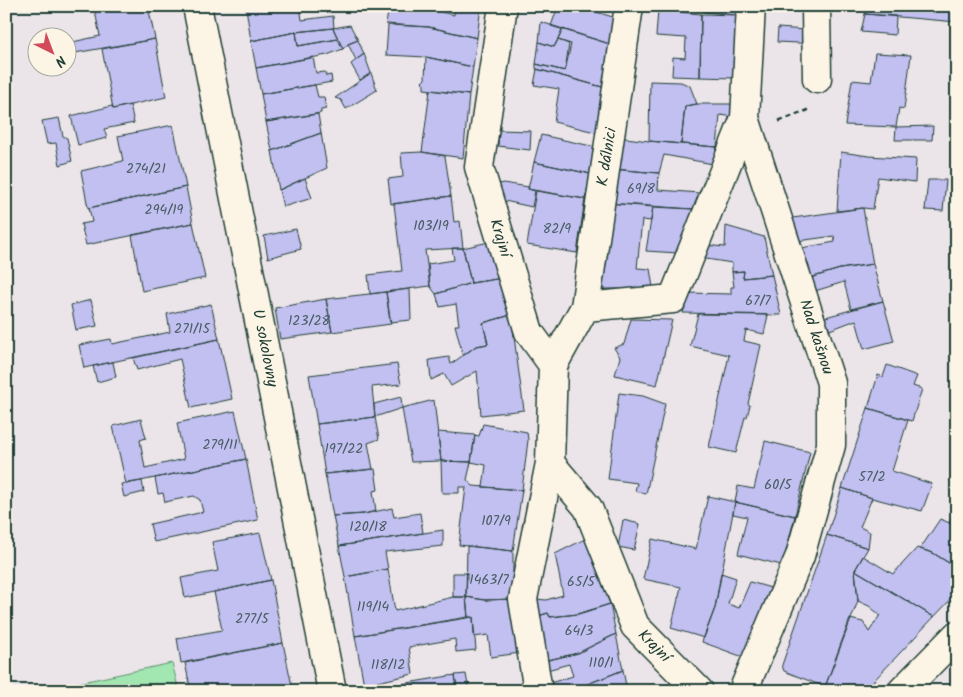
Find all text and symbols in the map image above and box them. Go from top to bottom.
north arrow [28,28,78,78]
text: N [49,50,71,72]
street label: K dálnici [590,125,624,188]
house number: 274/21 [126,158,166,180]
house number: 69/8 [627,178,656,200]
house number: 294/19 [145,199,184,221]
house number: 103/19 [413,215,449,237]
street label: Krajní [482,216,518,262]
house number: 82/9 [543,218,571,240]
house number: 67/7 [745,290,771,312]
street label: Nad kašnou [792,296,840,378]
street label: U sokolovny [245,307,285,390]
house number: 123/28 [288,310,331,332]
house number: 271/15 [174,318,211,340]
house number: 279/11 [202,434,238,456]
house number: 197/22 [325,438,363,460]
house number: 57/2 [858,466,886,488]
house number: 60/5 [764,474,793,496]
house number: 107/9 [481,510,511,532]
house number: 120/18 [349,516,387,538]
house number: 1463/7 [469,569,509,591]
house number: 65/5 [567,571,596,593]
house number: 119/14 [357,596,390,618]
house number: 277/5 [235,608,270,630]
house number: 64/3 [565,620,593,642]
street label: Krajní [631,623,678,670]
house number: 110/1 [588,652,614,674]
house number: 118/12 [371,654,405,676]

